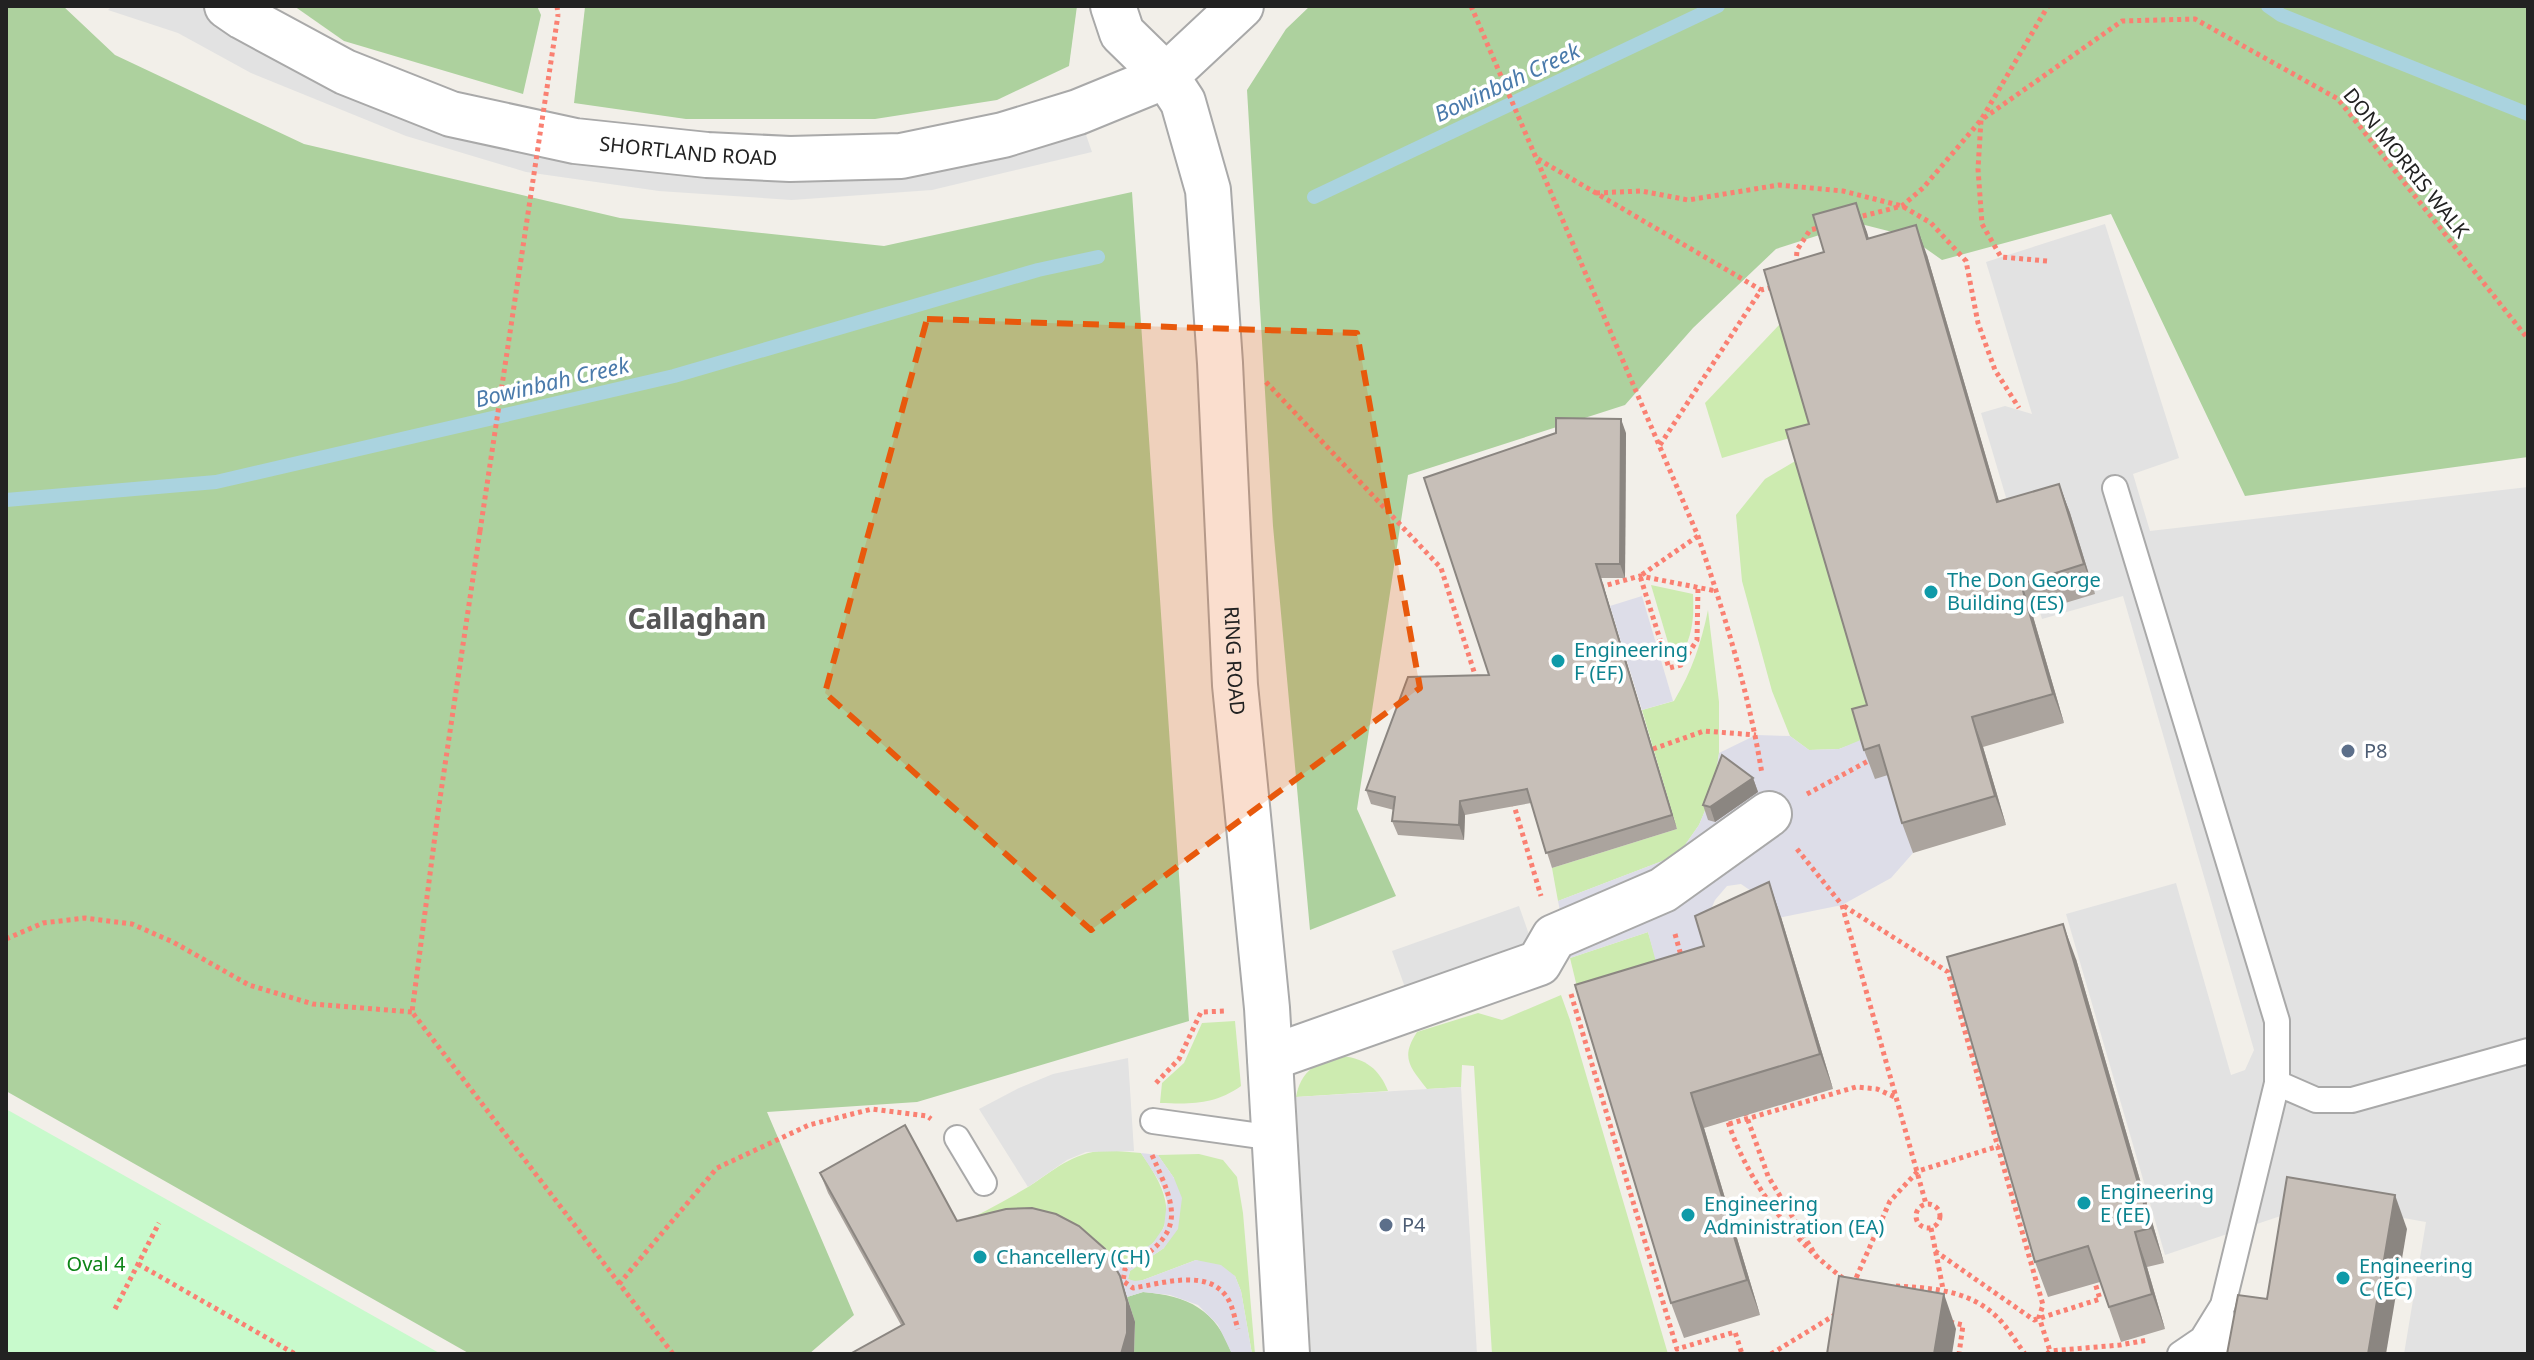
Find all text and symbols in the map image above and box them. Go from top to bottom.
water label: Bowinbah Creek [1429,34,1585,128]
street label: DON MORRIS WALK [2337,82,2476,244]
street label: SHORTLAND ROAD [598,130,778,171]
water label: Bowinbah Creek [472,348,633,413]
place label: The Don George Building (ES) [1947,566,2101,616]
marker: The Don George Building (ES) [1922,583,1940,601]
district label: Callaghan [627,599,767,637]
street label: RING ROAD [1218,605,1252,716]
place label: Engineering F (EF) [1574,636,1688,686]
marker: Engineering F (EF) [1549,652,1567,670]
place label: P8 [2364,737,2388,764]
marker: P8 [2339,742,2357,760]
place label: Engineering E (EE) [2100,1178,2214,1228]
place label: Engineering Administration (EA) [1704,1190,1884,1240]
marker: Engineering E (EE) [2075,1194,2093,1212]
marker: Engineering Administration (EA) [1679,1206,1697,1224]
place label: P4 [1402,1211,1426,1238]
marker: P4 [1377,1216,1395,1234]
place label: Chancellery (CH) [996,1243,1150,1270]
marker: Chancellery (CH) [971,1248,989,1266]
park label: Oval 4 [67,1250,126,1277]
place label: Engineering C (EC) [2359,1252,2473,1302]
marker: Engineering C (EC) [2334,1269,2352,1287]

